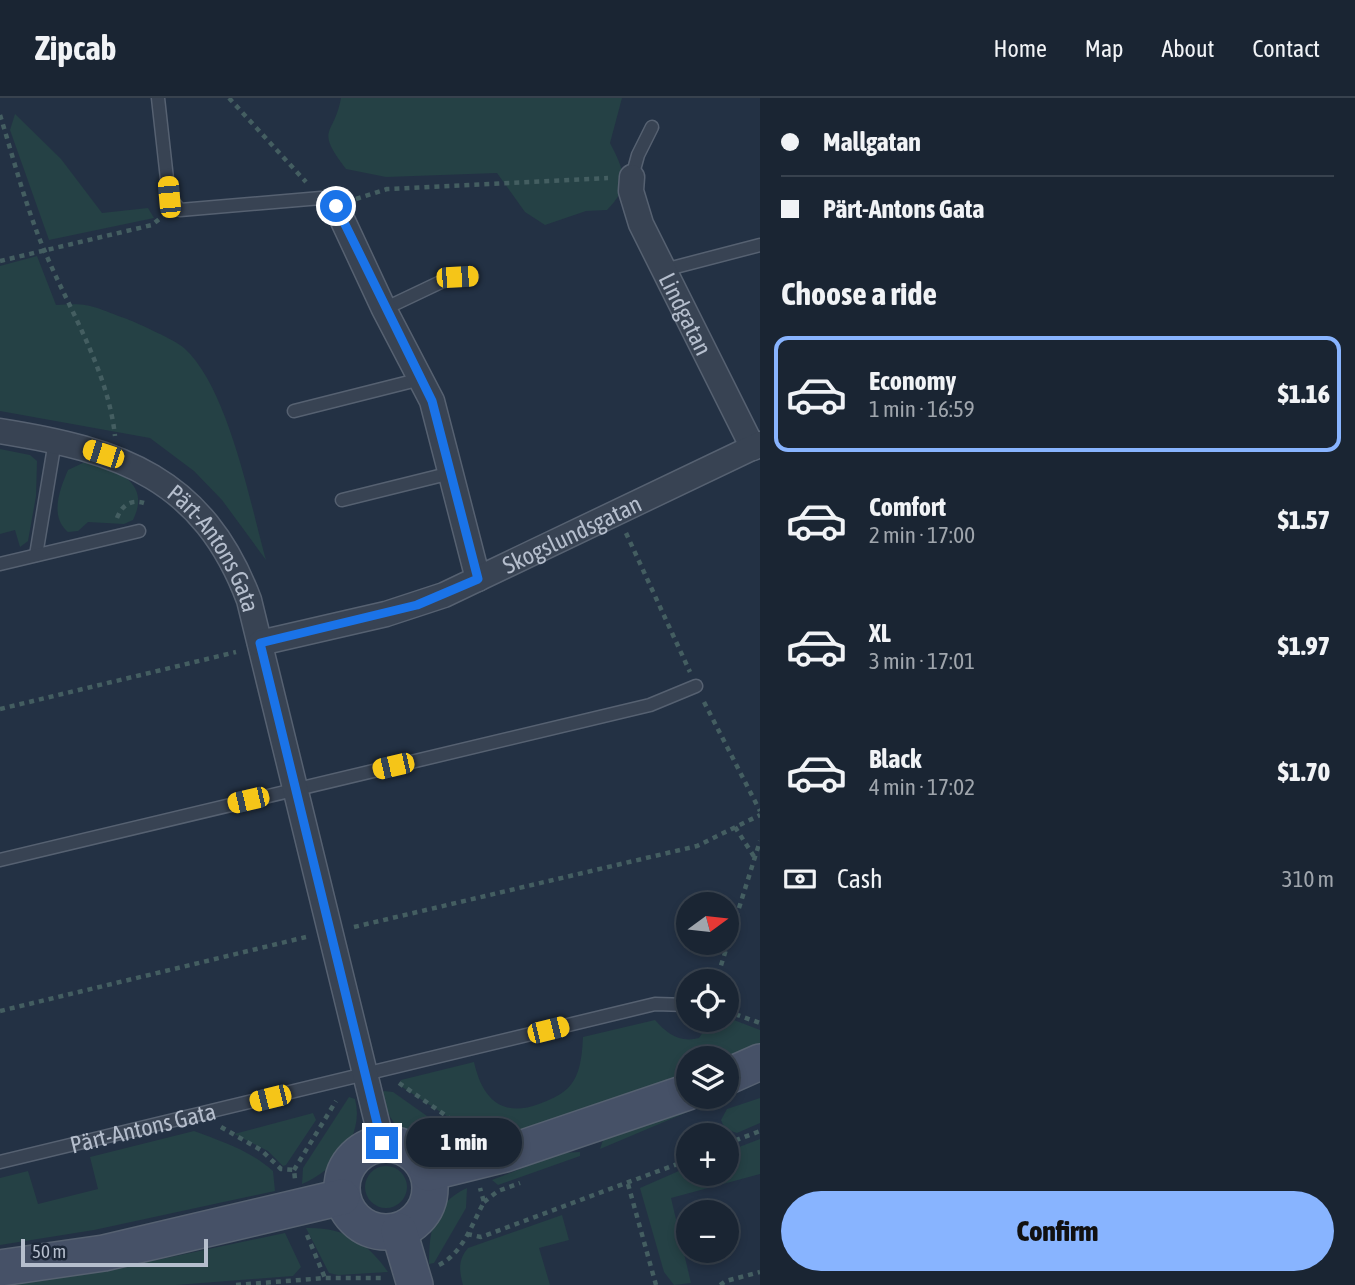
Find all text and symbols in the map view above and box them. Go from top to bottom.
text: Zipcab [35,29,116,67]
text: Home [993,35,1047,62]
text: Map [1085,35,1123,62]
text: About [1161,35,1214,62]
text: Contact [1252,35,1320,62]
text: Mallgatan [823,127,921,157]
car [157,175,182,219]
route start [320,190,352,222]
text: Pärt-Antons Gata [823,194,984,224]
car [436,265,479,289]
street label: Lindgatan [654,268,718,360]
text: Choose a ride [781,275,937,312]
icon: car [785,363,848,426]
text: Economy [869,366,956,396]
text: $1.16 [1278,379,1330,409]
text: 1 min · 16:59 [869,396,975,422]
car [80,438,127,470]
street label: Pärt-Antons Gata [163,479,265,615]
street label: Skogslundsgatan [498,489,646,579]
icon: car [785,489,848,552]
text: Comfort [869,492,946,522]
text: $1.57 [1278,505,1330,535]
text: 2 min · 17:00 [869,522,975,548]
icon: car [785,615,848,678]
text: XL [869,618,891,648]
text: $1.97 [1278,631,1330,661]
text: 3 min · 17:01 [869,648,975,674]
icon: car [785,741,848,804]
text: Black [869,744,921,774]
car [371,751,416,781]
text: $1.70 [1278,757,1330,787]
text: 4 min · 17:02 [869,774,975,800]
car [226,785,271,815]
icon: cash [781,860,819,898]
text: Cash [837,864,883,894]
text: 310 m [1282,866,1334,892]
north arrow [676,892,738,956]
map controls [676,892,739,1263]
button: locate [676,969,739,1032]
car [526,1015,571,1045]
button: layers [676,1046,739,1109]
car [248,1083,293,1113]
street label: Pärt-Antons Gata [67,1097,218,1158]
callout: 1 min [406,1118,522,1168]
button: + [676,1123,739,1186]
route end [366,1127,398,1159]
text: 1 min [441,1129,487,1155]
button: Confirm [781,1191,1334,1271]
button: − [676,1200,739,1263]
scale bar [21,1236,208,1268]
text: 50 m [32,1240,66,1262]

